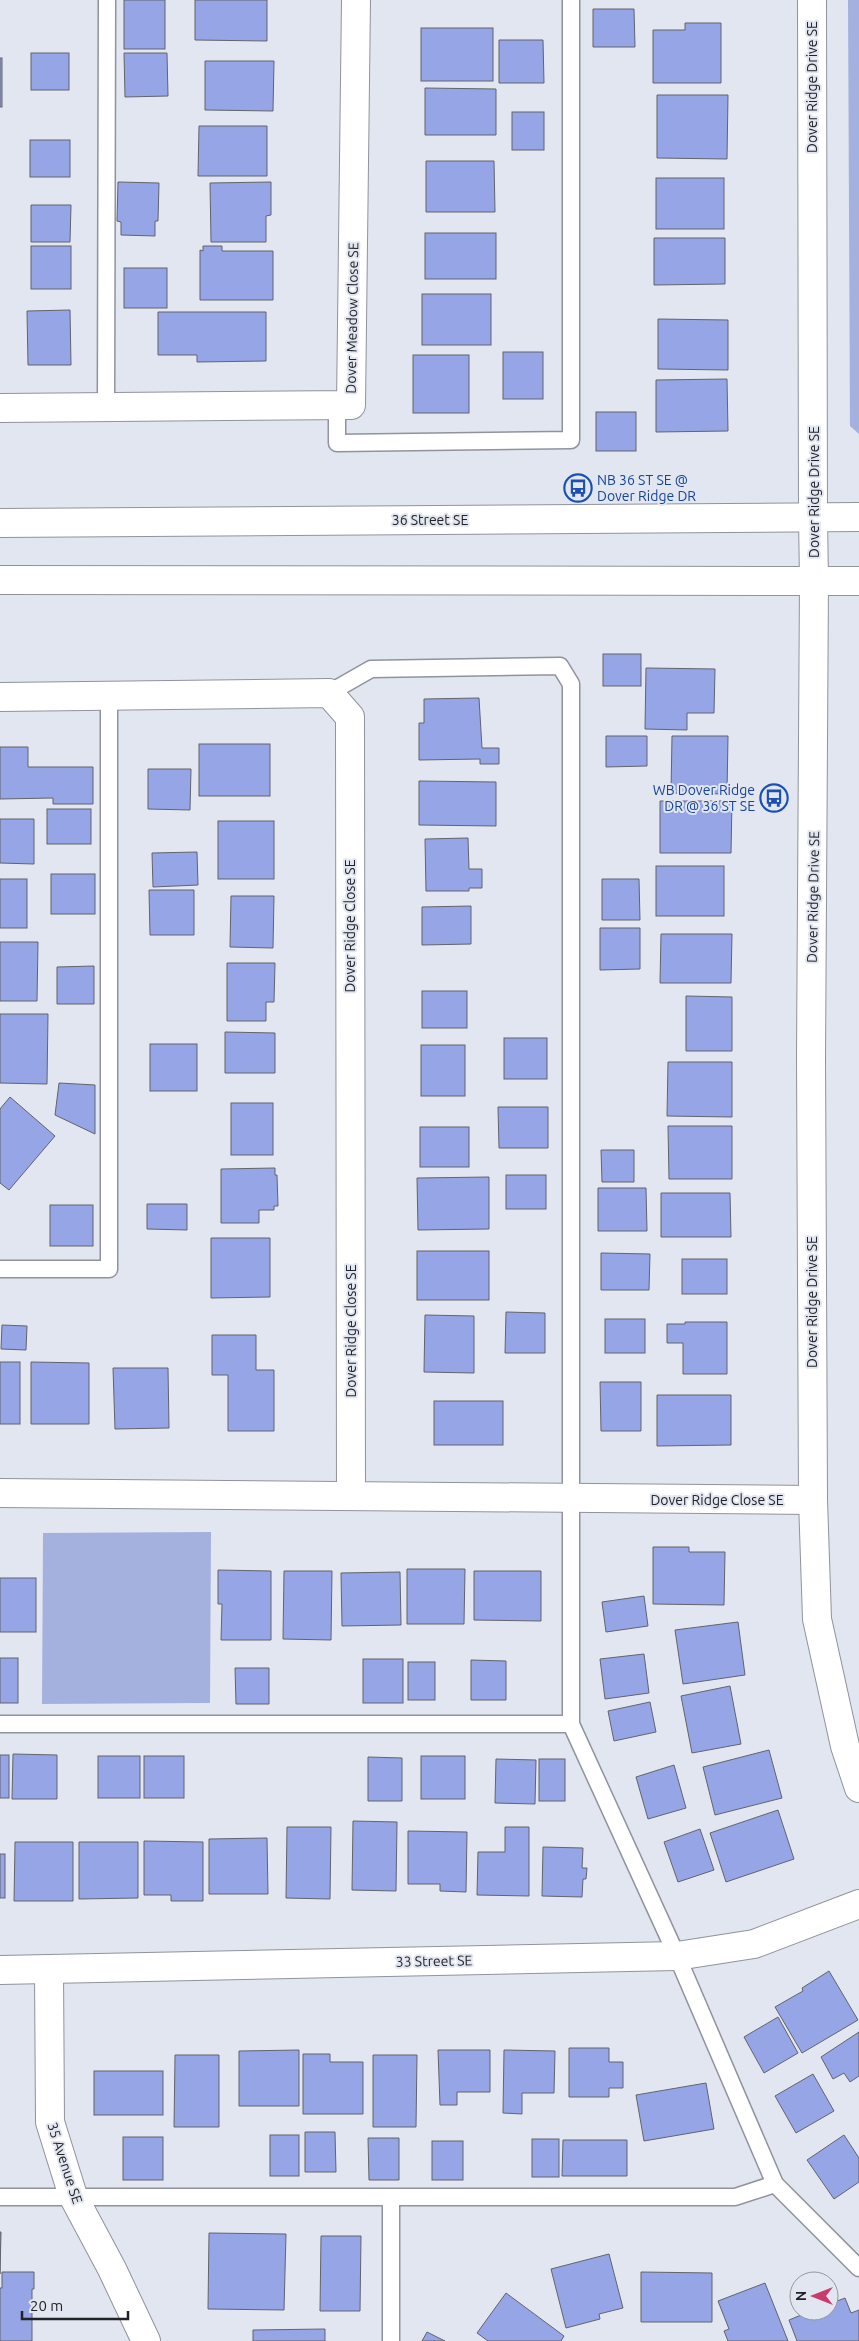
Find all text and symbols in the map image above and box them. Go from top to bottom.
street label: Dover Ridge Drive SE [804,21,820,153]
street label: Dover Meadow Close SE [343,242,361,394]
street label: Dover Ridge Drive SE [806,426,822,558]
place label: NB 36 ST SE @ Dover Ridge DR [597,472,696,504]
bus stop icon: NB 36 ST SE @ Dover Ridge DR [563,473,593,503]
street label: 36 Street SE [392,512,468,528]
place label: WB Dover Ridge DR @ 36 ST SE [653,782,755,814]
bus stop icon: WB Dover Ridge DR @ 36 ST SE [759,783,789,813]
street label: Dover Ridge Drive SE [804,831,822,963]
street label: Dover Ridge Close SE [342,859,358,993]
street label: Dover Ridge Drive SE [804,1236,820,1368]
street label: Dover Ridge Close SE [343,1264,359,1398]
street label: Dover Ridge Close SE [650,1492,784,1508]
street label: 33 Street SE [396,1952,473,1970]
street label: 35 Avenue SE [44,2120,86,2206]
north arrow [789,2271,839,2321]
scale bar [22,2288,129,2320]
text: N [793,2291,809,2301]
text: 20 m [30,2297,63,2314]

